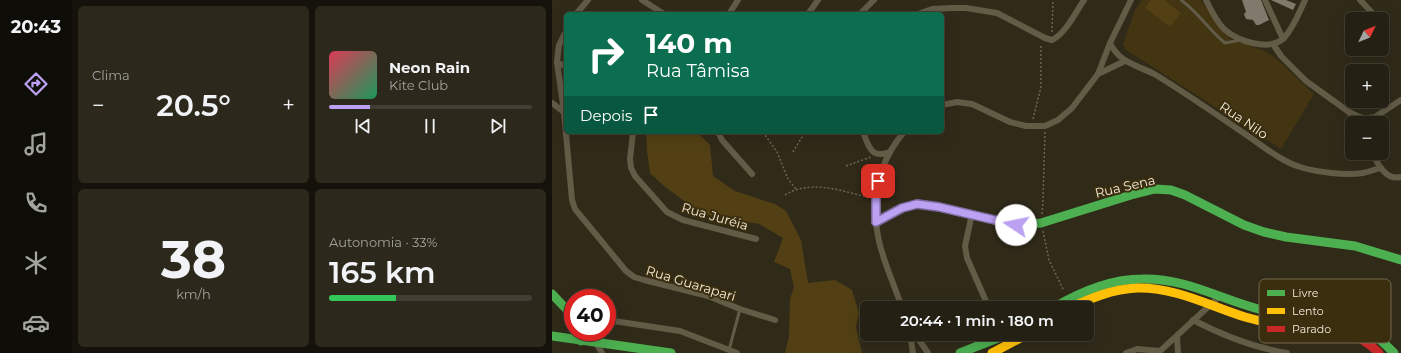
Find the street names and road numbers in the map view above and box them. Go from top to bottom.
street label: Rua Nilo [1217,98,1271,142]
street label: Rua Sena [1093,171,1157,201]
street label: Rua Juréia [680,199,750,233]
street label: Rua Guarapari [644,262,738,304]

